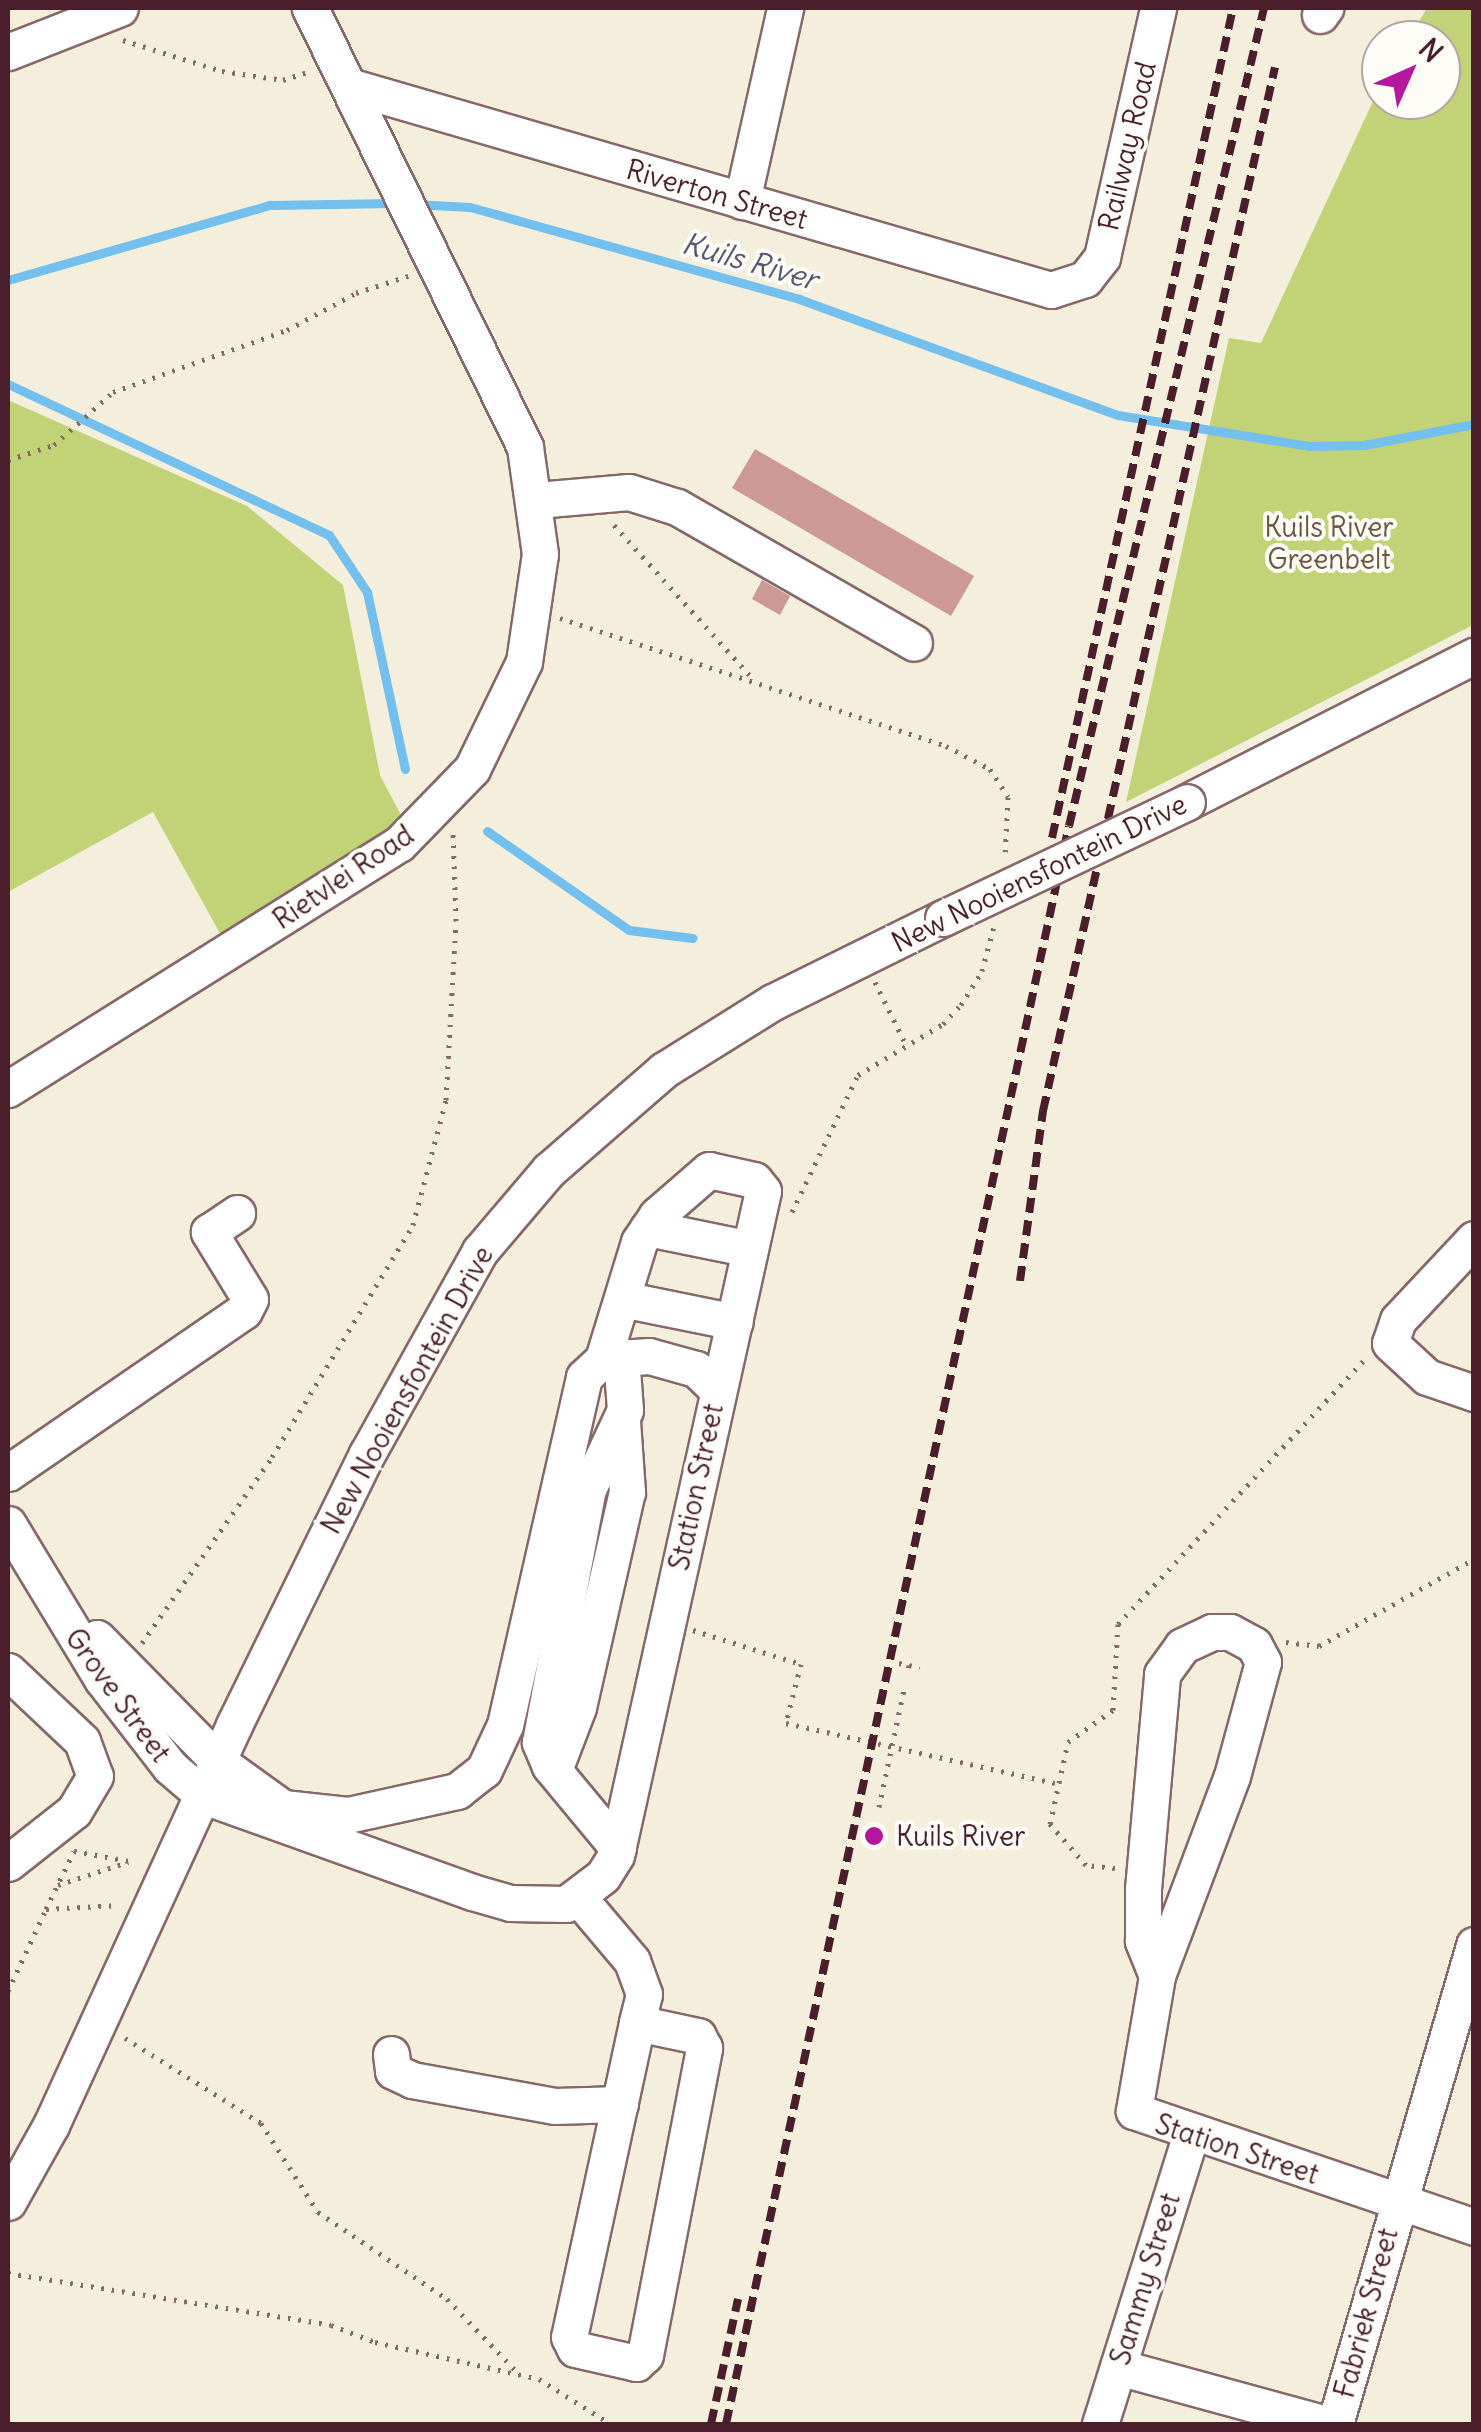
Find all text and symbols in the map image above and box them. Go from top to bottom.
north arrow [1361,20,1461,120]
text: N [1411,31,1450,70]
street label: Railway Road [1091,58,1163,234]
street label: Riverton Street [623,152,811,236]
water label: Kuils River [678,225,822,297]
park label: Kuils River Greenbelt [1264,510,1394,576]
street label: New Nooiensfontein Drive [886,787,1192,959]
street label: Rietvlei Road [266,818,420,936]
street label: New Nooiensfontein Drive [314,1240,500,1540]
street label: Station Street [662,1401,730,1573]
street label: Grove Street [58,1622,178,1768]
place label: Kuils River [896,1819,1025,1853]
marker: Kuils River [861,1823,887,1849]
street label: Station Street [1151,2107,1323,2191]
street label: Sammy Street [1103,2189,1187,2369]
street label: Fabriek Street [1327,2224,1405,2402]

